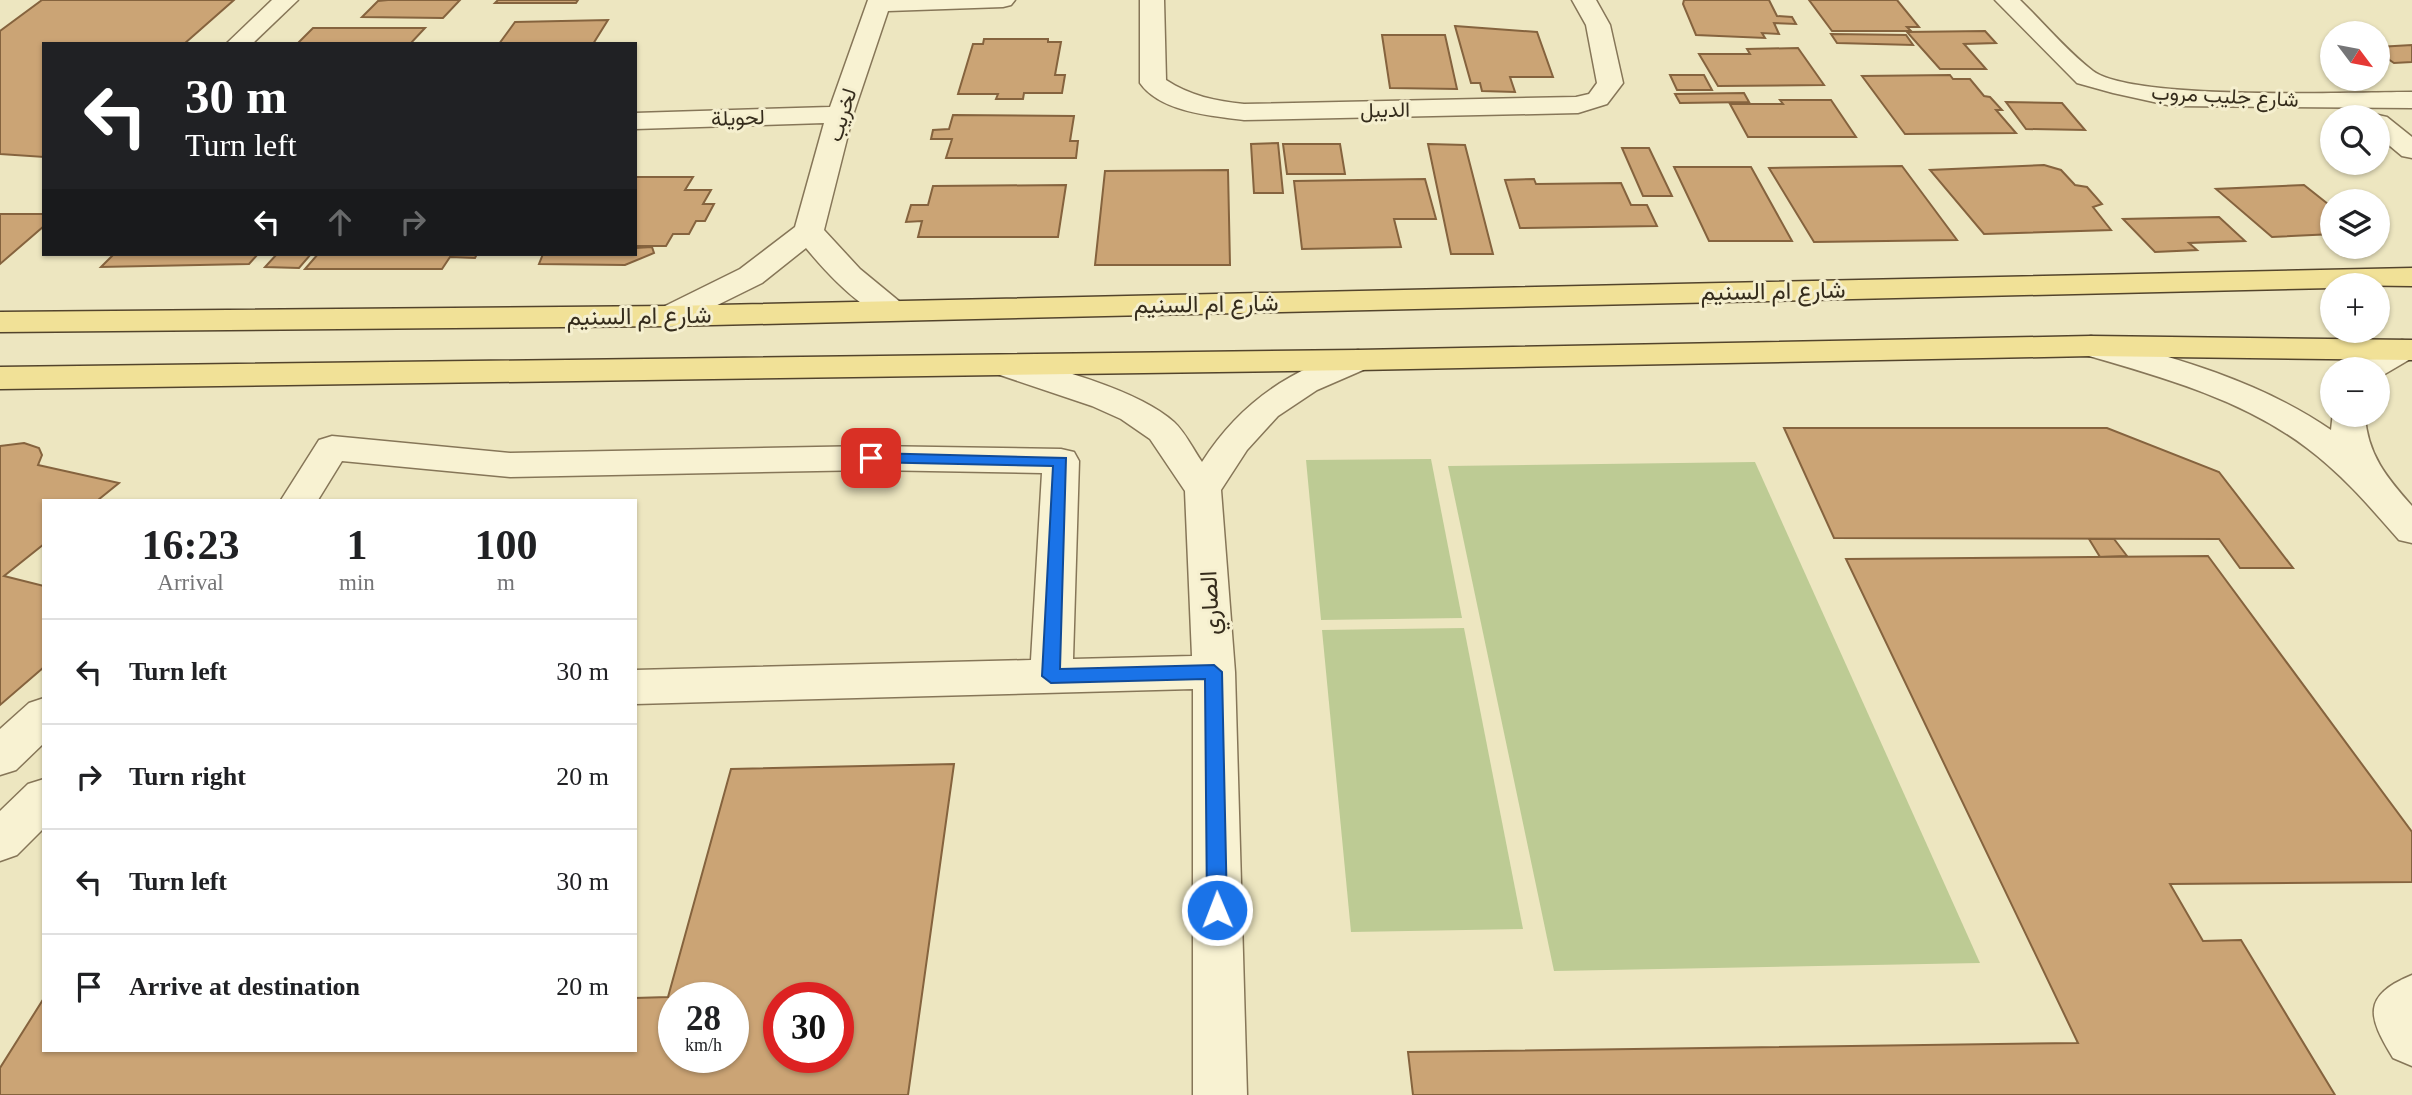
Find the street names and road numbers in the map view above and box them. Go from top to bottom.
street label: شارع جليب مروب [2151,80,2299,114]
street label: لخريب [823,85,862,145]
street label: الديبل [1360,98,1410,122]
street label: لحويلة [711,105,765,132]
street label: شارع ام السنيم [1700,277,1846,308]
street label: شارع ام السنيم [1133,290,1279,321]
street label: شارع ام السنيم [566,302,712,333]
street label: الصاري [1195,570,1231,636]

